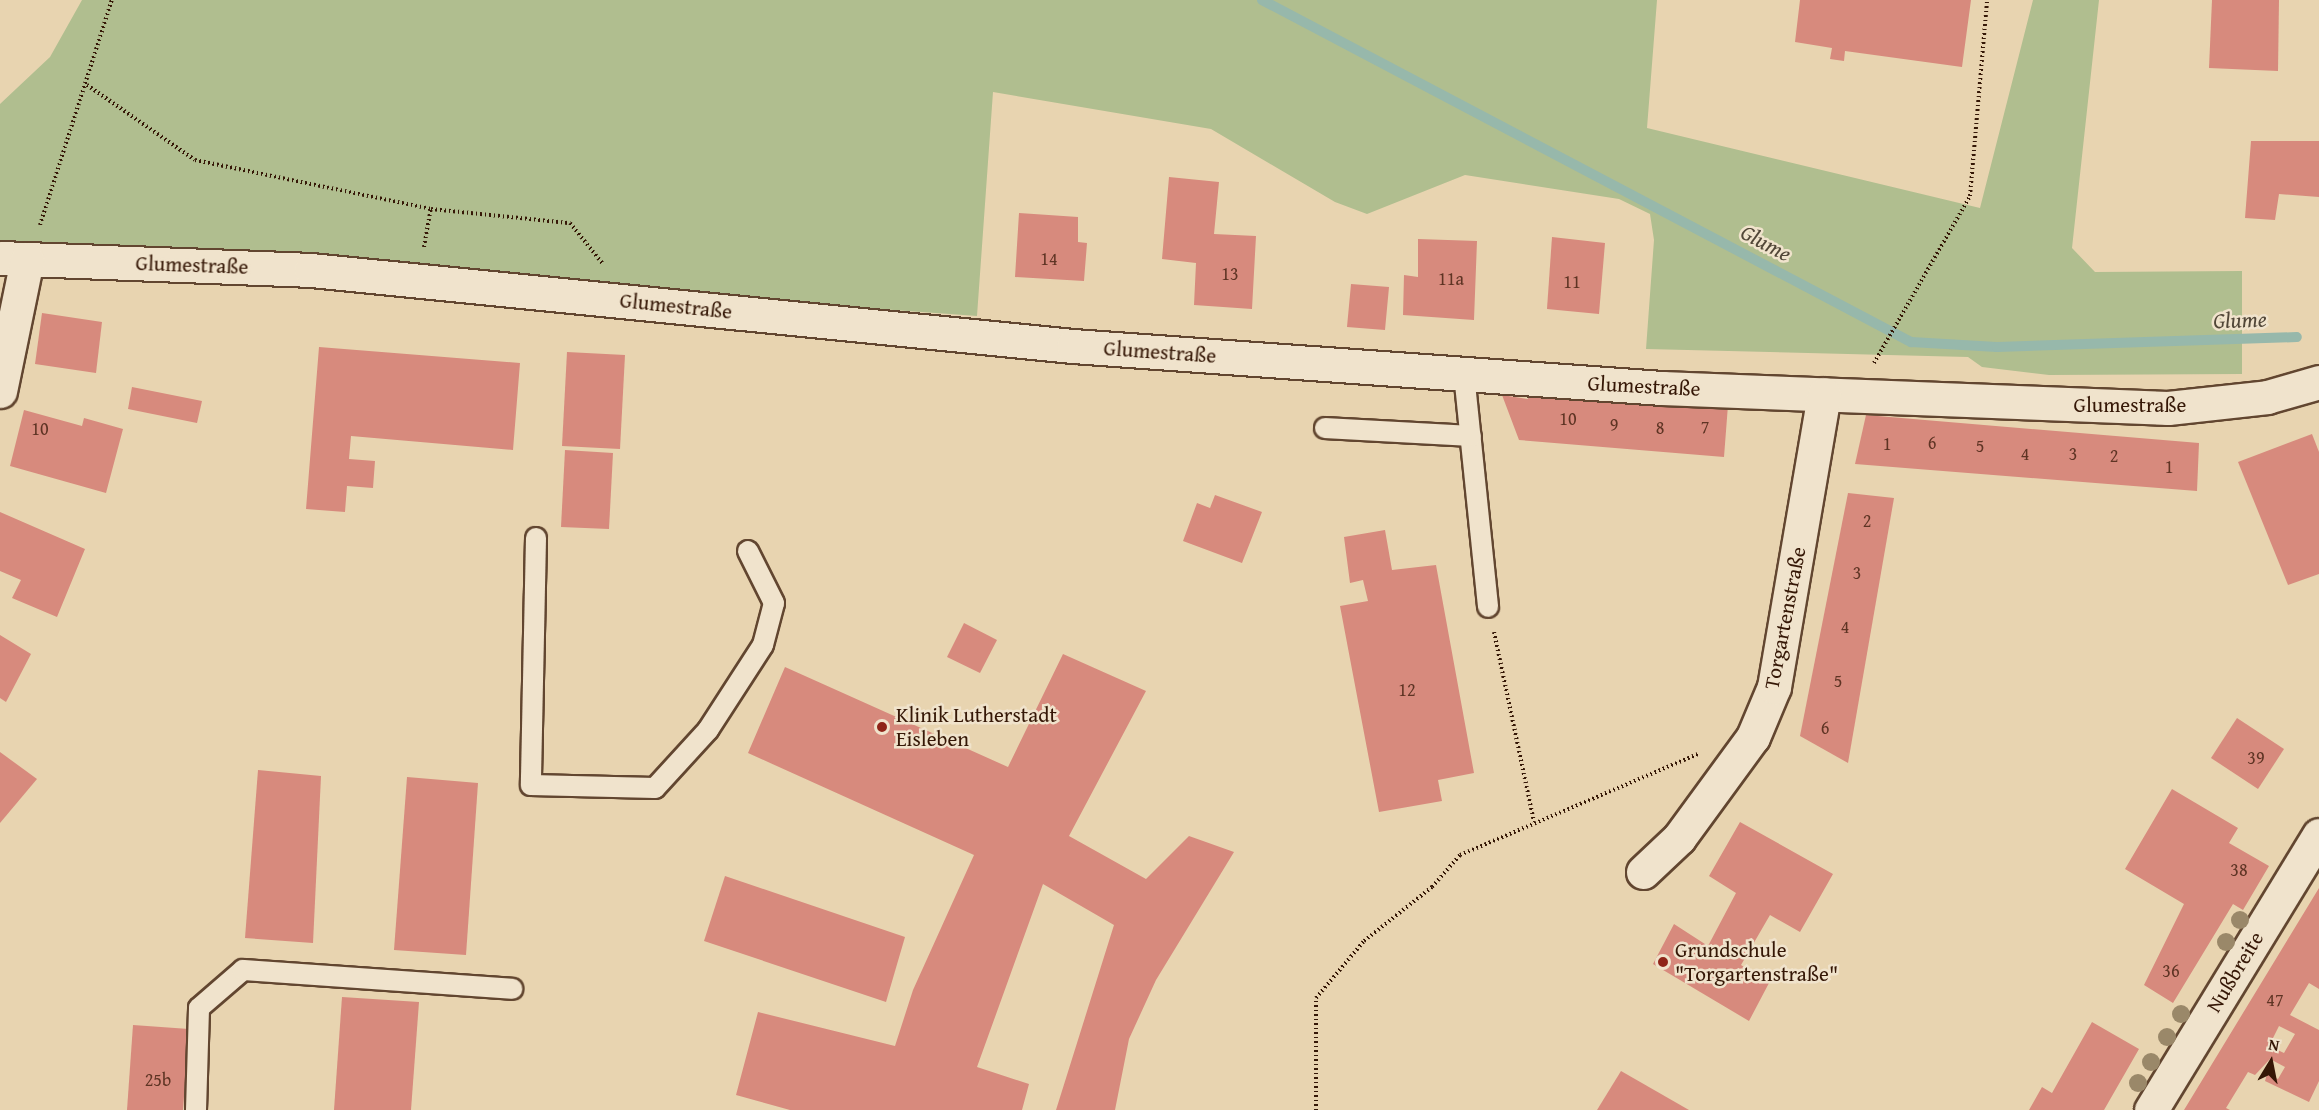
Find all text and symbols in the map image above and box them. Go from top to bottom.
water label: Glume [1736,219,1796,267]
house number: 14 [1040,248,1058,270]
street label: Glumestraße [135,250,249,280]
house number: 13 [1221,263,1239,285]
house number: 11a [1438,268,1464,290]
house number: 11 [1563,271,1581,293]
street label: Glumestraße [619,288,733,324]
water label: Glume [2213,306,2267,334]
street label: Glumestraße [1103,335,1217,369]
street label: Glumestraße [1587,370,1701,402]
street label: Glumestraße [2074,392,2186,418]
house number: 10 [1559,408,1577,430]
house number: 9 [1610,414,1618,436]
house number: 7 [1701,416,1709,438]
house number: 8 [1656,417,1664,439]
house number: 10 [31,418,49,440]
house number: 6 [1928,432,1936,454]
house number: 1 [1883,433,1891,455]
house number: 5 [1976,435,1984,457]
house number: 4 [2021,443,2029,465]
house number: 3 [2069,443,2077,465]
house number: 2 [2110,445,2118,467]
house number: 1 [2165,456,2173,478]
house number: 2 [1863,510,1871,532]
street label: Torgartenstraße [1759,545,1811,691]
house number: 3 [1853,562,1861,584]
house number: 4 [1841,616,1849,638]
house number: 5 [1834,670,1842,692]
house number: 12 [1398,679,1416,701]
place label: Klinik Lutherstadt Eisleben [896,702,1057,752]
house number: 6 [1821,717,1829,739]
marker: Klinik Lutherstadt Eisleben [873,718,891,736]
house number: 39 [2247,747,2265,769]
house number: 38 [2230,859,2248,881]
street label: Nußbreite [2201,927,2269,1017]
place label: Grundschule "Torgartenstraße" [1675,937,1838,987]
marker: Grundschule "Torgartenstraße" [1656,955,1670,969]
house number: 36 [2162,960,2180,982]
house number: 47 [2266,989,2284,1011]
north arrow [2241,1032,2301,1092]
text: N [2267,1032,2281,1057]
house number: 25b [145,1069,171,1091]

